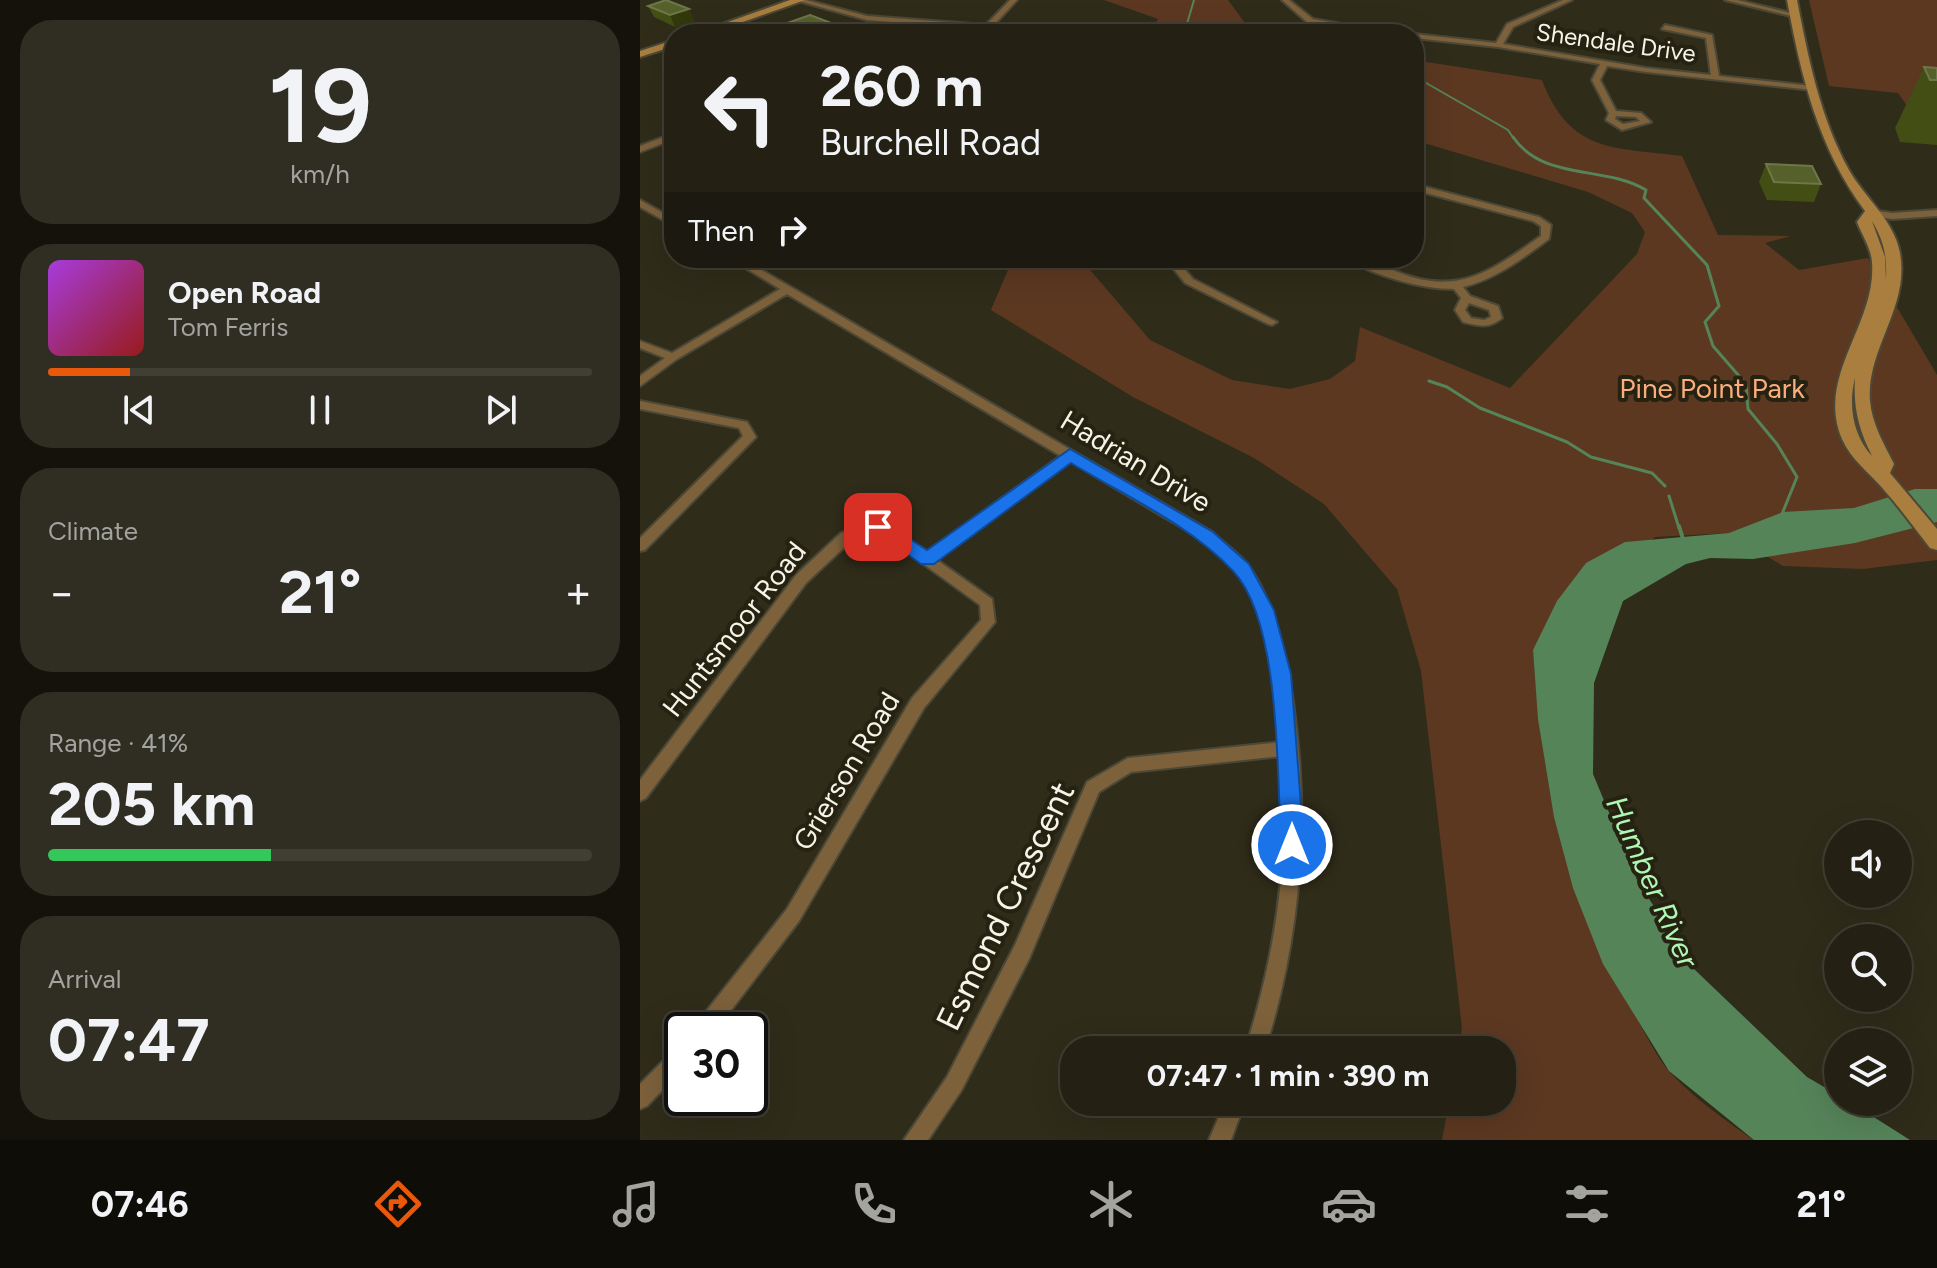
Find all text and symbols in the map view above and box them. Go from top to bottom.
street label: Shendale Drive [1534,17,1698,68]
text: 19 [268,43,372,168]
text: 260 m [820,53,983,120]
icon: left [688,56,792,160]
text: Burchell Road [820,121,1041,164]
text: km/h [290,158,350,190]
icon: right [770,208,814,252]
text: Then [688,212,754,249]
text: Open Road [168,274,321,311]
text: Tom Ferris [168,311,288,343]
park label: Pine Point Park [1619,371,1805,405]
icon: previous [117,388,161,432]
icon: pause [298,388,342,432]
icon: next [479,388,523,432]
street label: Hadrian Drive [1055,403,1217,519]
pin [844,493,912,561]
icon: arrive [856,505,900,549]
text: Climate [48,515,138,547]
street label: Huntsmoor Road [655,535,813,723]
text: 21° [279,556,361,628]
text: − [48,566,75,619]
text: + [565,566,592,619]
street label: Grierson Road [786,686,906,856]
text: Range · 41% [48,727,188,759]
text: 205 km [48,768,255,840]
street label: Esmond Crescent [928,775,1083,1037]
water label: Humber River [1598,790,1708,975]
position arrow [1250,803,1334,887]
map controls [1824,820,1912,1116]
button: sound [1824,820,1912,908]
button: search [1824,924,1912,1012]
text: Arrival [48,963,121,995]
text: 07:47 [48,1004,210,1076]
speed limit sign: 30 [664,1012,768,1116]
button: layers [1824,1028,1912,1116]
text: 07:47 · 1 min · 390 m [1147,1057,1429,1094]
icon: directions [370,1176,426,1232]
icon: music [608,1176,664,1232]
icon: phone [846,1176,902,1232]
icon: climate [1083,1176,1139,1232]
icon: car [1321,1176,1377,1232]
icon: filters [1559,1176,1615,1232]
text: 07:46 [91,1183,189,1226]
text: 21° [1796,1183,1846,1226]

